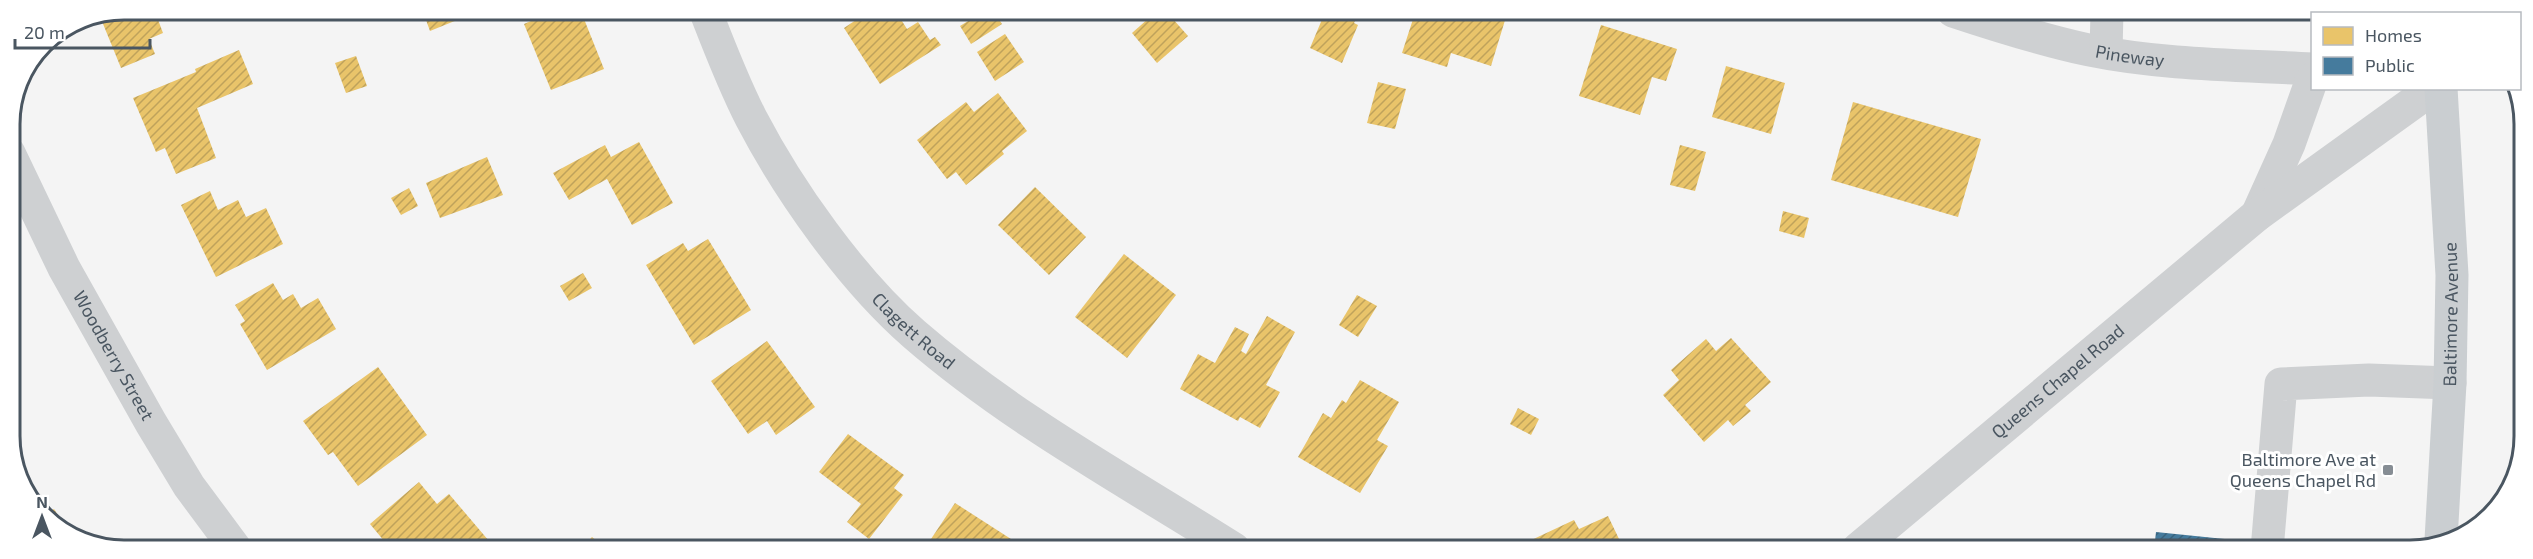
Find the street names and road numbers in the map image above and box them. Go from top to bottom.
street label: Pineway [2094,40,2166,71]
street label: Baltimore Avenue [2438,242,2462,387]
street label: Woodberry Street [69,287,159,424]
street label: Clagett Road [868,288,960,374]
street label: Queens Chapel Road [1987,319,2128,443]

